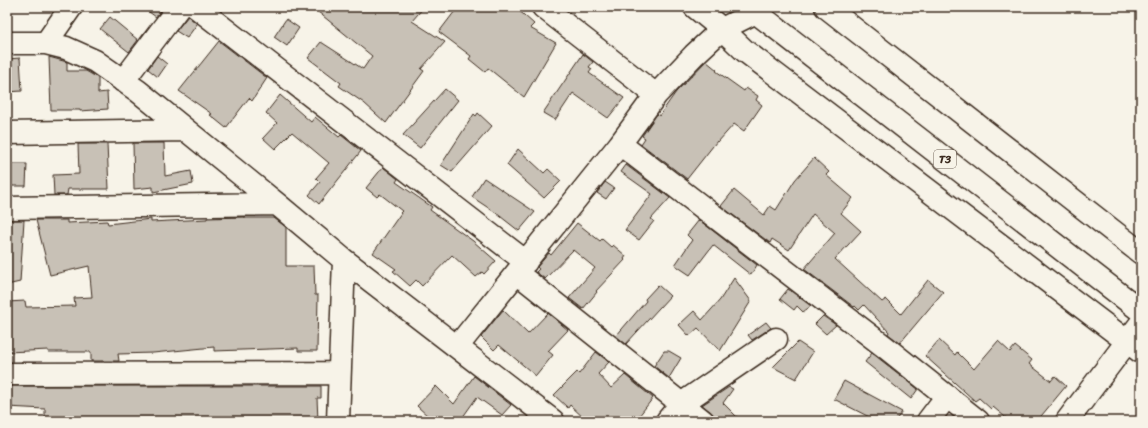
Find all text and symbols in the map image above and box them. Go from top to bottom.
road number: T3 [934,150,956,168]

